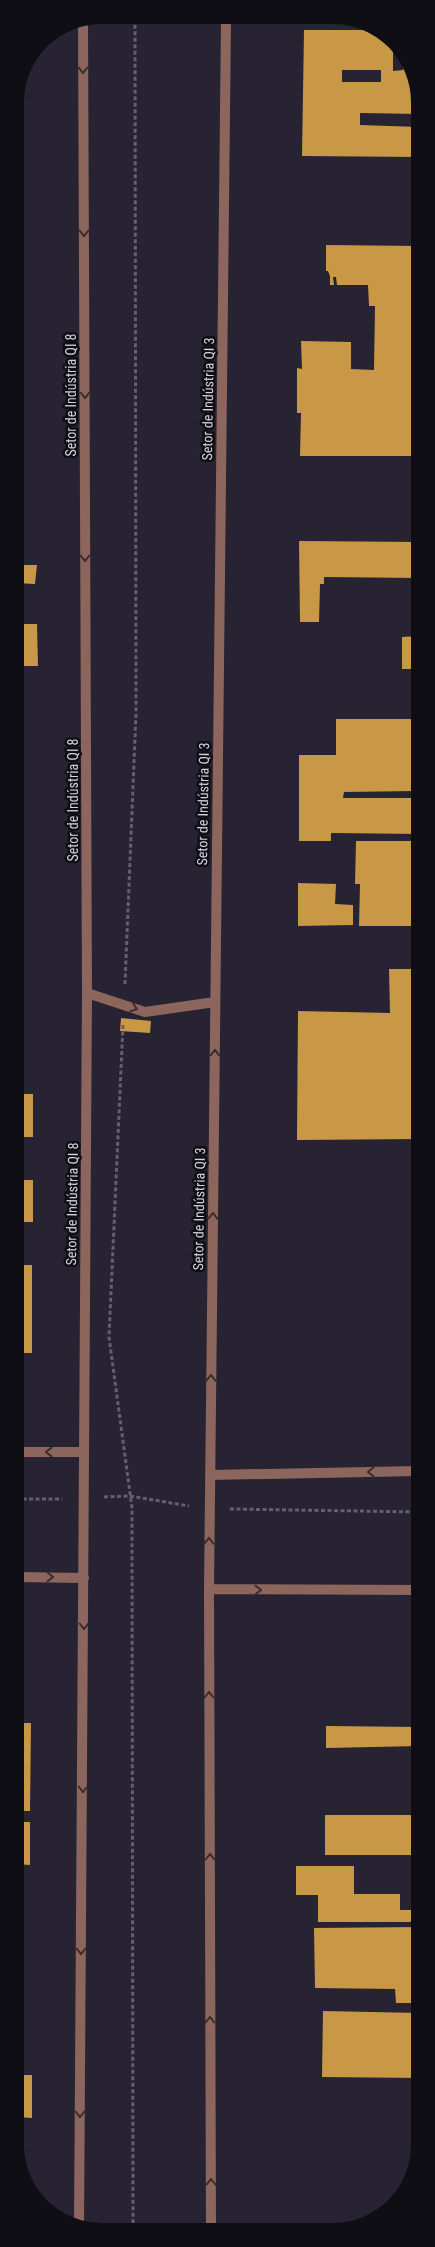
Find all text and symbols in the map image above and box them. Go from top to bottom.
one-way arrow [78,66,88,74]
one-way arrow [79,229,89,237]
street label: Setor de Indústria QI 8 [63,333,79,457]
street label: Setor de Indústria QI 3 [199,337,217,461]
one-way arrow [79,391,90,399]
one-way arrow [80,554,90,562]
street label: Setor de Indústria QI 8 [65,738,81,862]
street label: Setor de Indústria QI 3 [194,742,212,866]
one-way arrow [129,1003,137,1013]
one-way arrow [210,1049,220,1057]
street label: Setor de Indústria QI 8 [63,1142,81,1266]
street label: Setor de Indústria QI 3 [190,1147,208,1271]
one-way arrow [208,1212,218,1220]
one-way arrow [206,1374,216,1382]
one-way arrow [45,1447,52,1457]
one-way arrow [367,1467,374,1477]
one-way arrow [204,1536,214,1544]
one-way arrow [46,1572,54,1582]
one-way arrow [254,1585,262,1595]
one-way arrow [79,1623,89,1631]
one-way arrow [204,1690,214,1698]
one-way arrow [78,1786,88,1793]
one-way arrow [205,1853,215,1860]
one-way arrow [76,1948,87,1956]
one-way arrow [205,2015,215,2023]
one-way arrow [75,2110,85,2118]
one-way arrow [206,2178,216,2186]

